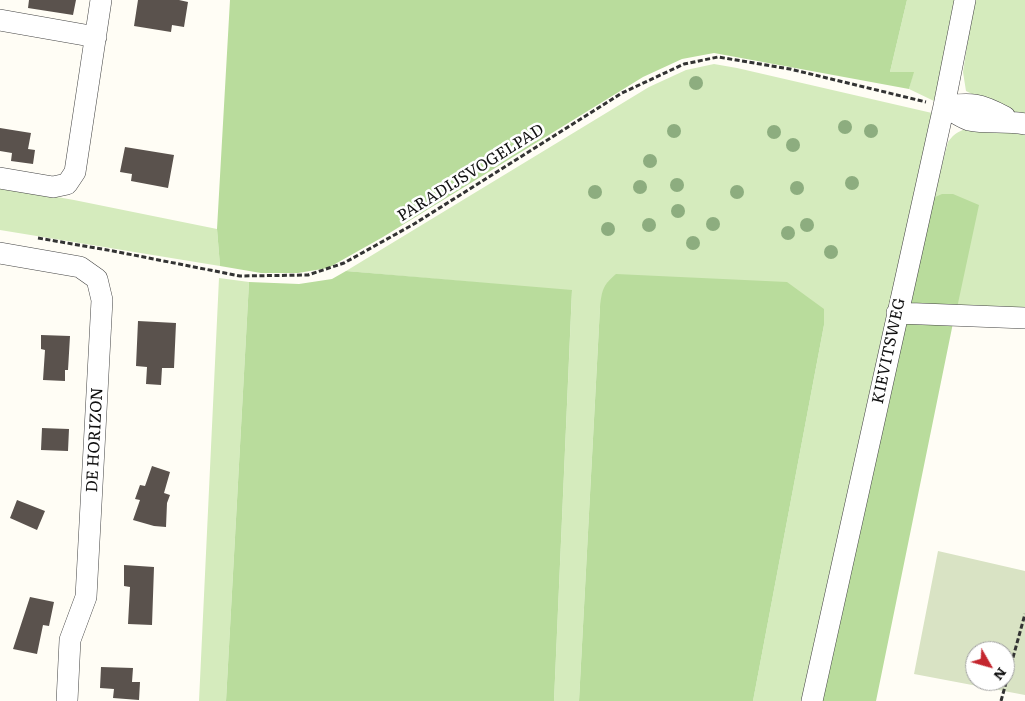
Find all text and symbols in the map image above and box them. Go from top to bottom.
street label: PARADIJSVOGELPAD [394,120,548,226]
street label: KIEVITSWEG [868,296,910,406]
street label: DE HORIZON [83,387,107,493]
north arrow [965,641,1015,691]
text: N [990,664,1013,685]

